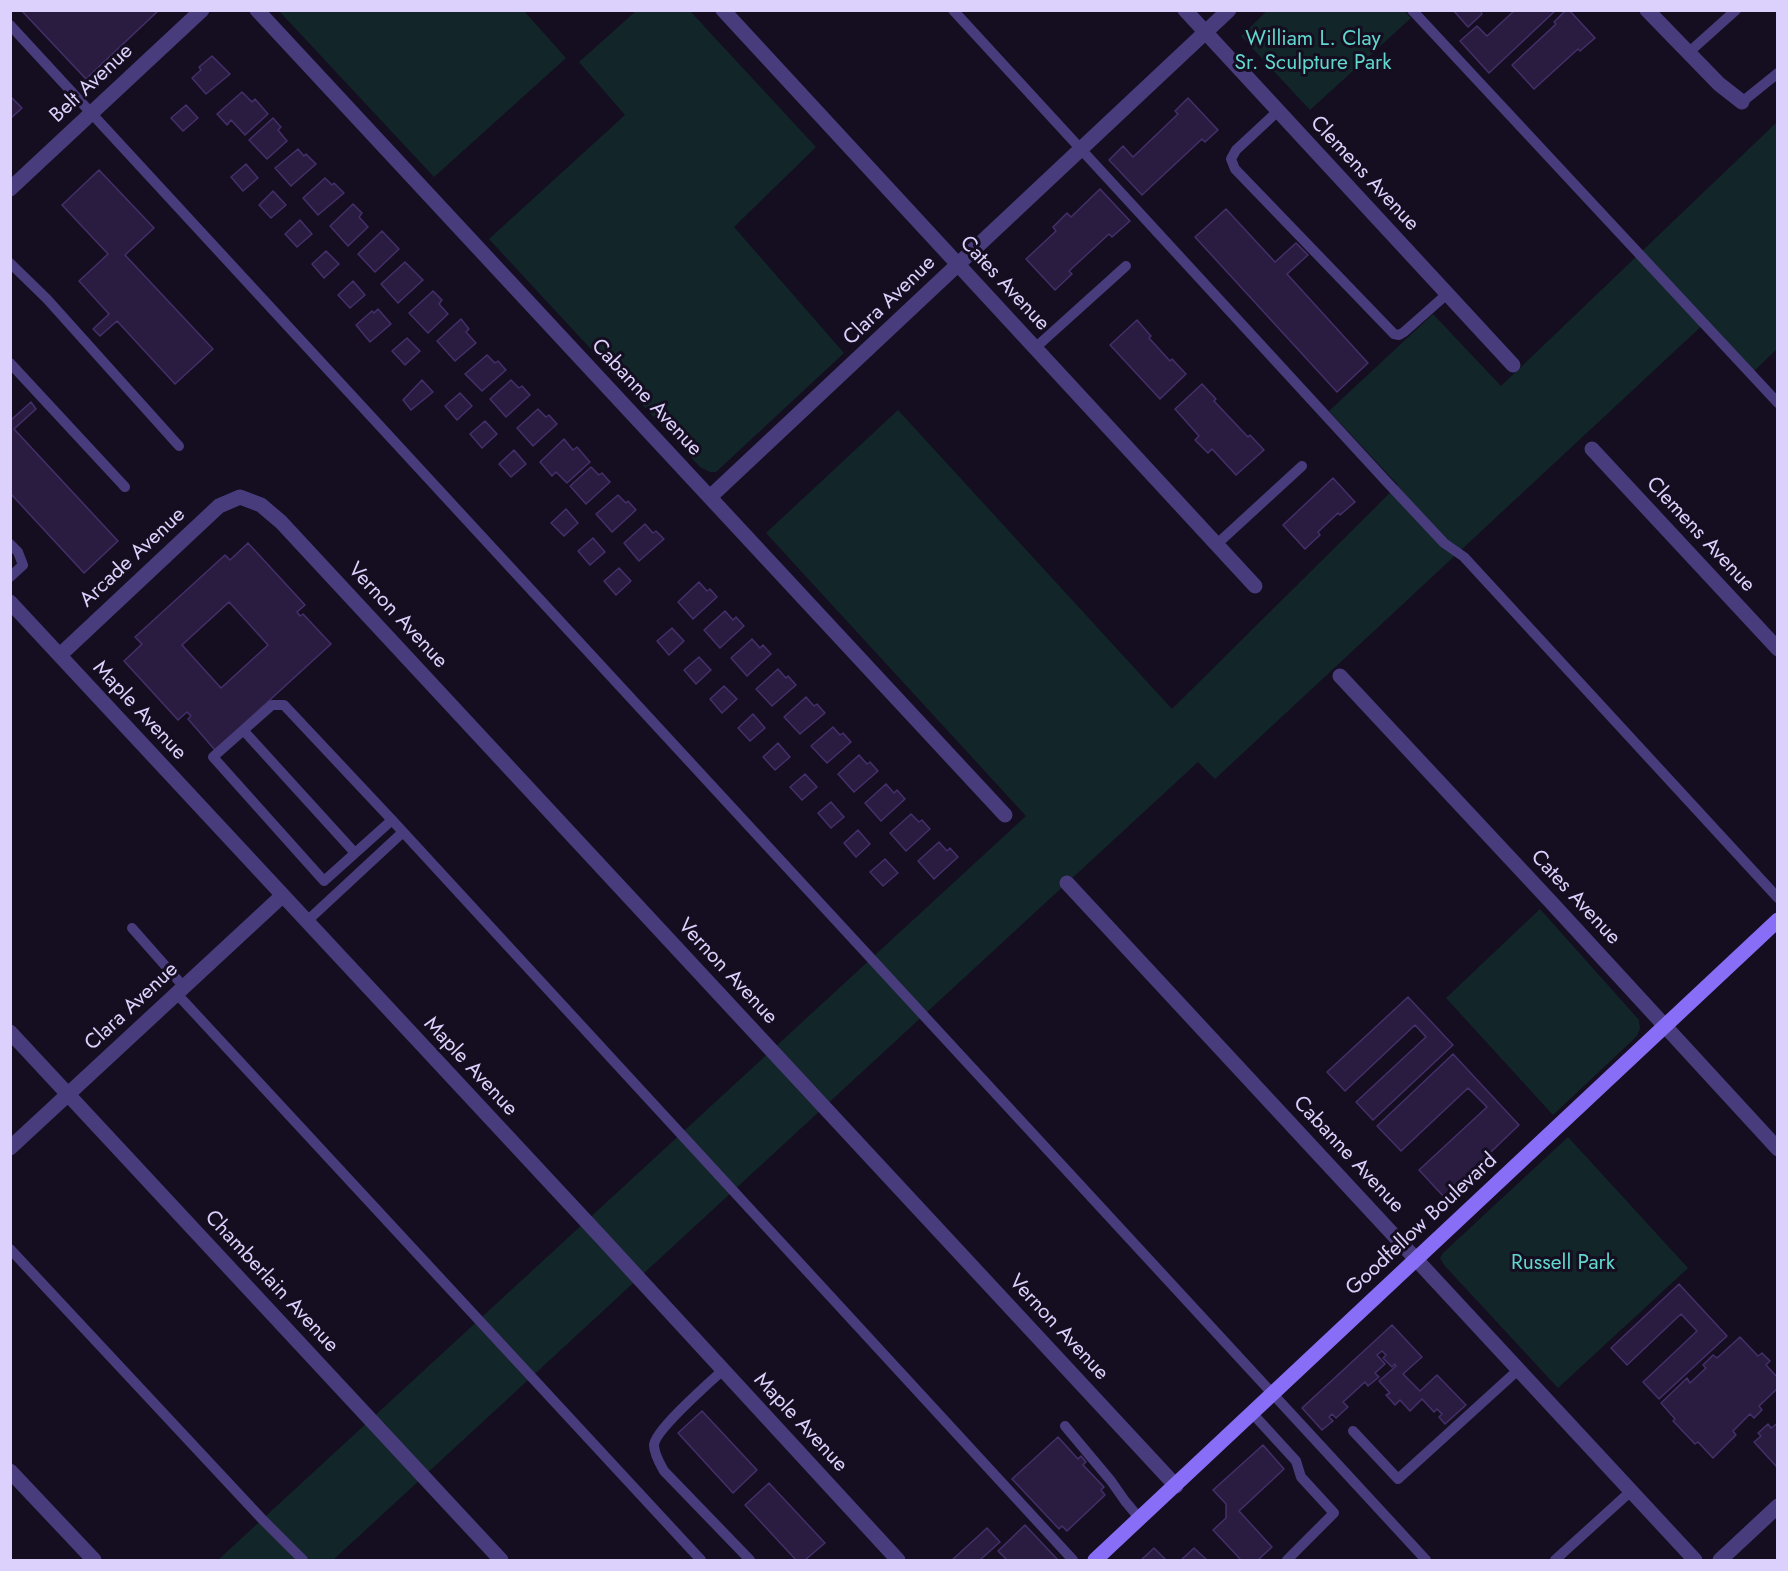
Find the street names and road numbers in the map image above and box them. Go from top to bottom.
street label: Belt Avenue [45,39,139,129]
street label: Clemens Avenue [1304,111,1424,237]
street label: Cates Avenue [954,231,1054,337]
street label: Clara Avenue [839,251,941,351]
street label: Cabanne Avenue [585,334,707,462]
street label: Clemens Avenue [1640,472,1760,598]
street label: Arcade Avenue [75,503,191,613]
street label: Vernon Avenue [342,558,452,674]
street label: Maple Avenue [87,656,191,766]
street label: Cates Avenue [1525,845,1625,951]
street label: Vernon Avenue [672,914,782,1030]
street label: Clara Avenue [80,957,184,1057]
street label: Maple Avenue [418,1012,522,1122]
street label: Cabanne Avenue [1287,1091,1409,1219]
street label: Goodfellow Boulevard [1341,1148,1503,1302]
street label: Chamberlain Avenue [199,1206,343,1358]
street label: Vernon Avenue [1003,1270,1113,1386]
street label: Maple Avenue [748,1368,852,1478]

